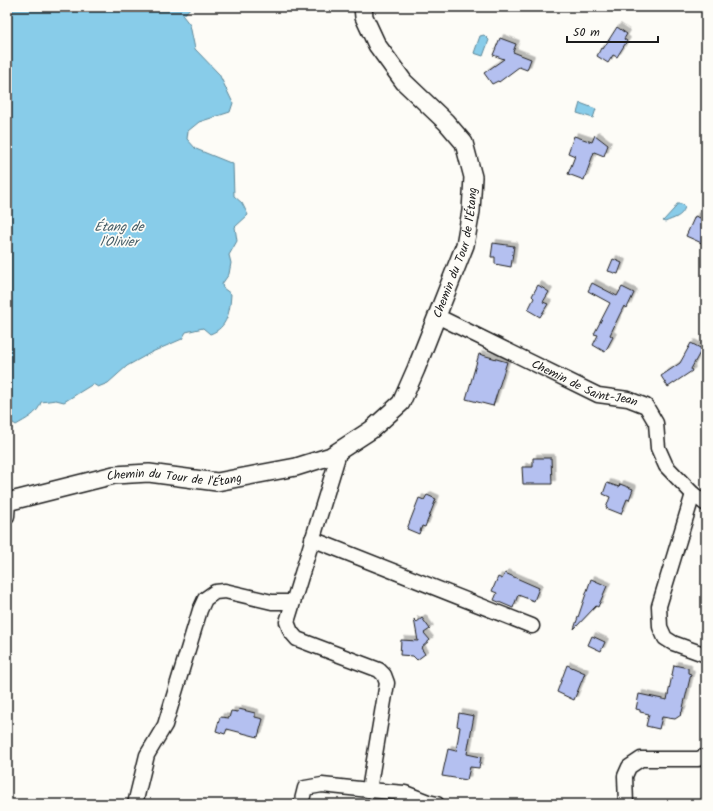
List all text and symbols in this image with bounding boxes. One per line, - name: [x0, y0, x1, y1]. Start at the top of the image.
- scale bar: [567, 18, 658, 44]
- text: 50 m: [573, 23, 600, 42]
- street label: Chemin du Tour de l'Étang: [428, 186, 482, 321]
- water label: Étang de l'Olivier: [94, 217, 145, 253]
- street label: Chemin de Saint-Jean: [528, 354, 641, 412]
- street label: Chemin du Tour de l'Étang: [105, 464, 244, 492]

